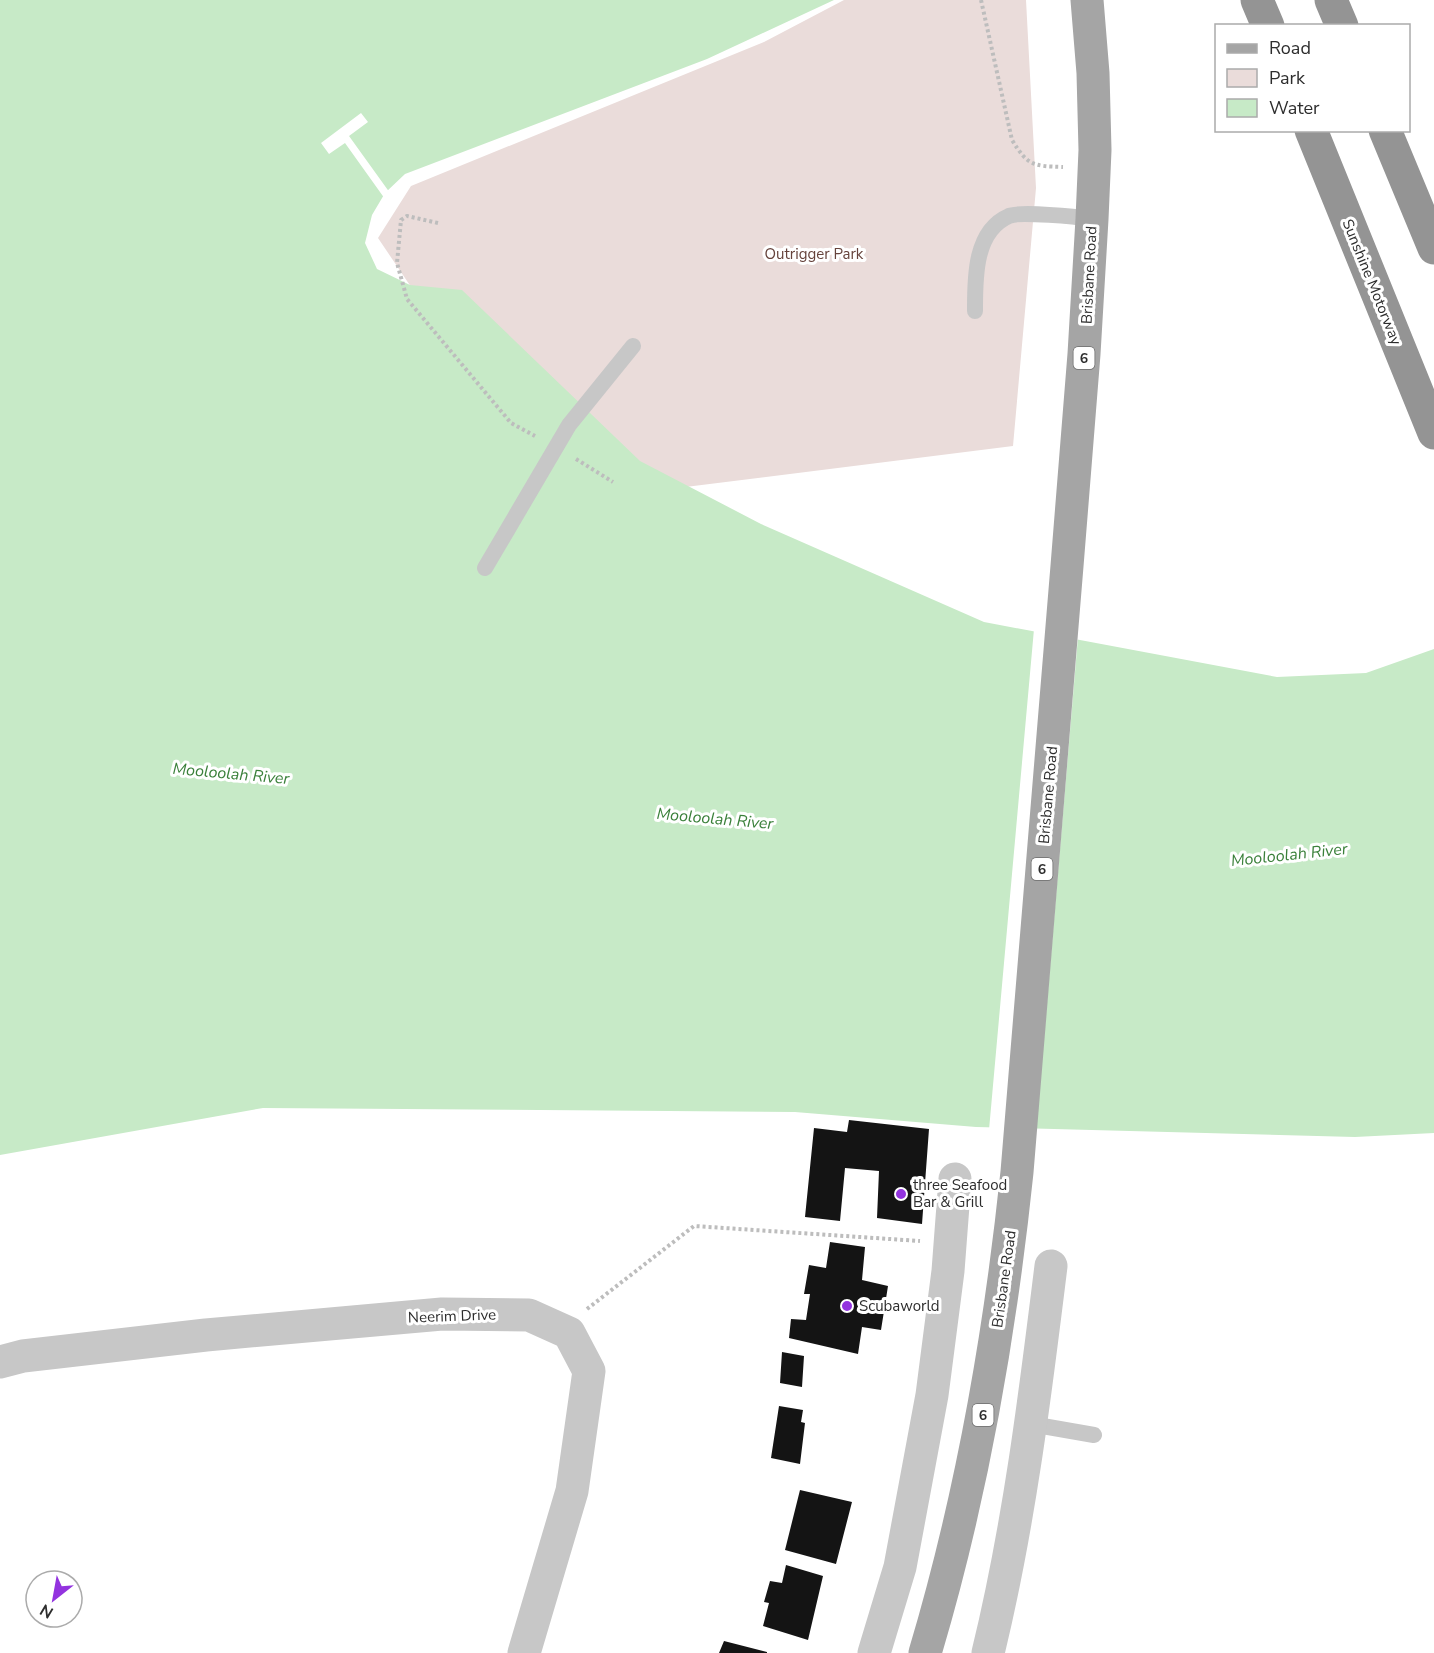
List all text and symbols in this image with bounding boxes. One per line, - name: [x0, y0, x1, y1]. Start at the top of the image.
- legend: [1215, 24, 1410, 132]
- text: Road: [1269, 36, 1311, 60]
- text: Park: [1269, 66, 1306, 90]
- text: Water: [1269, 96, 1320, 120]
- street label: Sunshine Motorway: [1338, 216, 1407, 348]
- street label: Brisbane Road: [1076, 225, 1102, 325]
- park label: Outrigger Park: [765, 244, 864, 264]
- road number: 6: [1074, 347, 1094, 369]
- street label: Brisbane Road: [1034, 745, 1062, 845]
- water label: Mooloolah River: [172, 758, 291, 790]
- water label: Mooloolah River: [656, 803, 775, 835]
- water label: Mooloolah River: [1230, 838, 1350, 872]
- road number: 6: [1032, 858, 1052, 880]
- place label: three Seafood Bar & Grill: [913, 1175, 1007, 1212]
- marker: three Seafood Bar & Grill: [894, 1187, 908, 1201]
- street label: Brisbane Road: [987, 1229, 1021, 1329]
- place label: Scubaworld: [859, 1296, 940, 1316]
- marker: Scubaworld: [840, 1299, 854, 1313]
- street label: Neerim Drive: [408, 1304, 496, 1328]
- road number: 6: [972, 1404, 994, 1426]
- north arrow: [24, 1569, 84, 1629]
- text: N: [36, 1598, 58, 1624]

